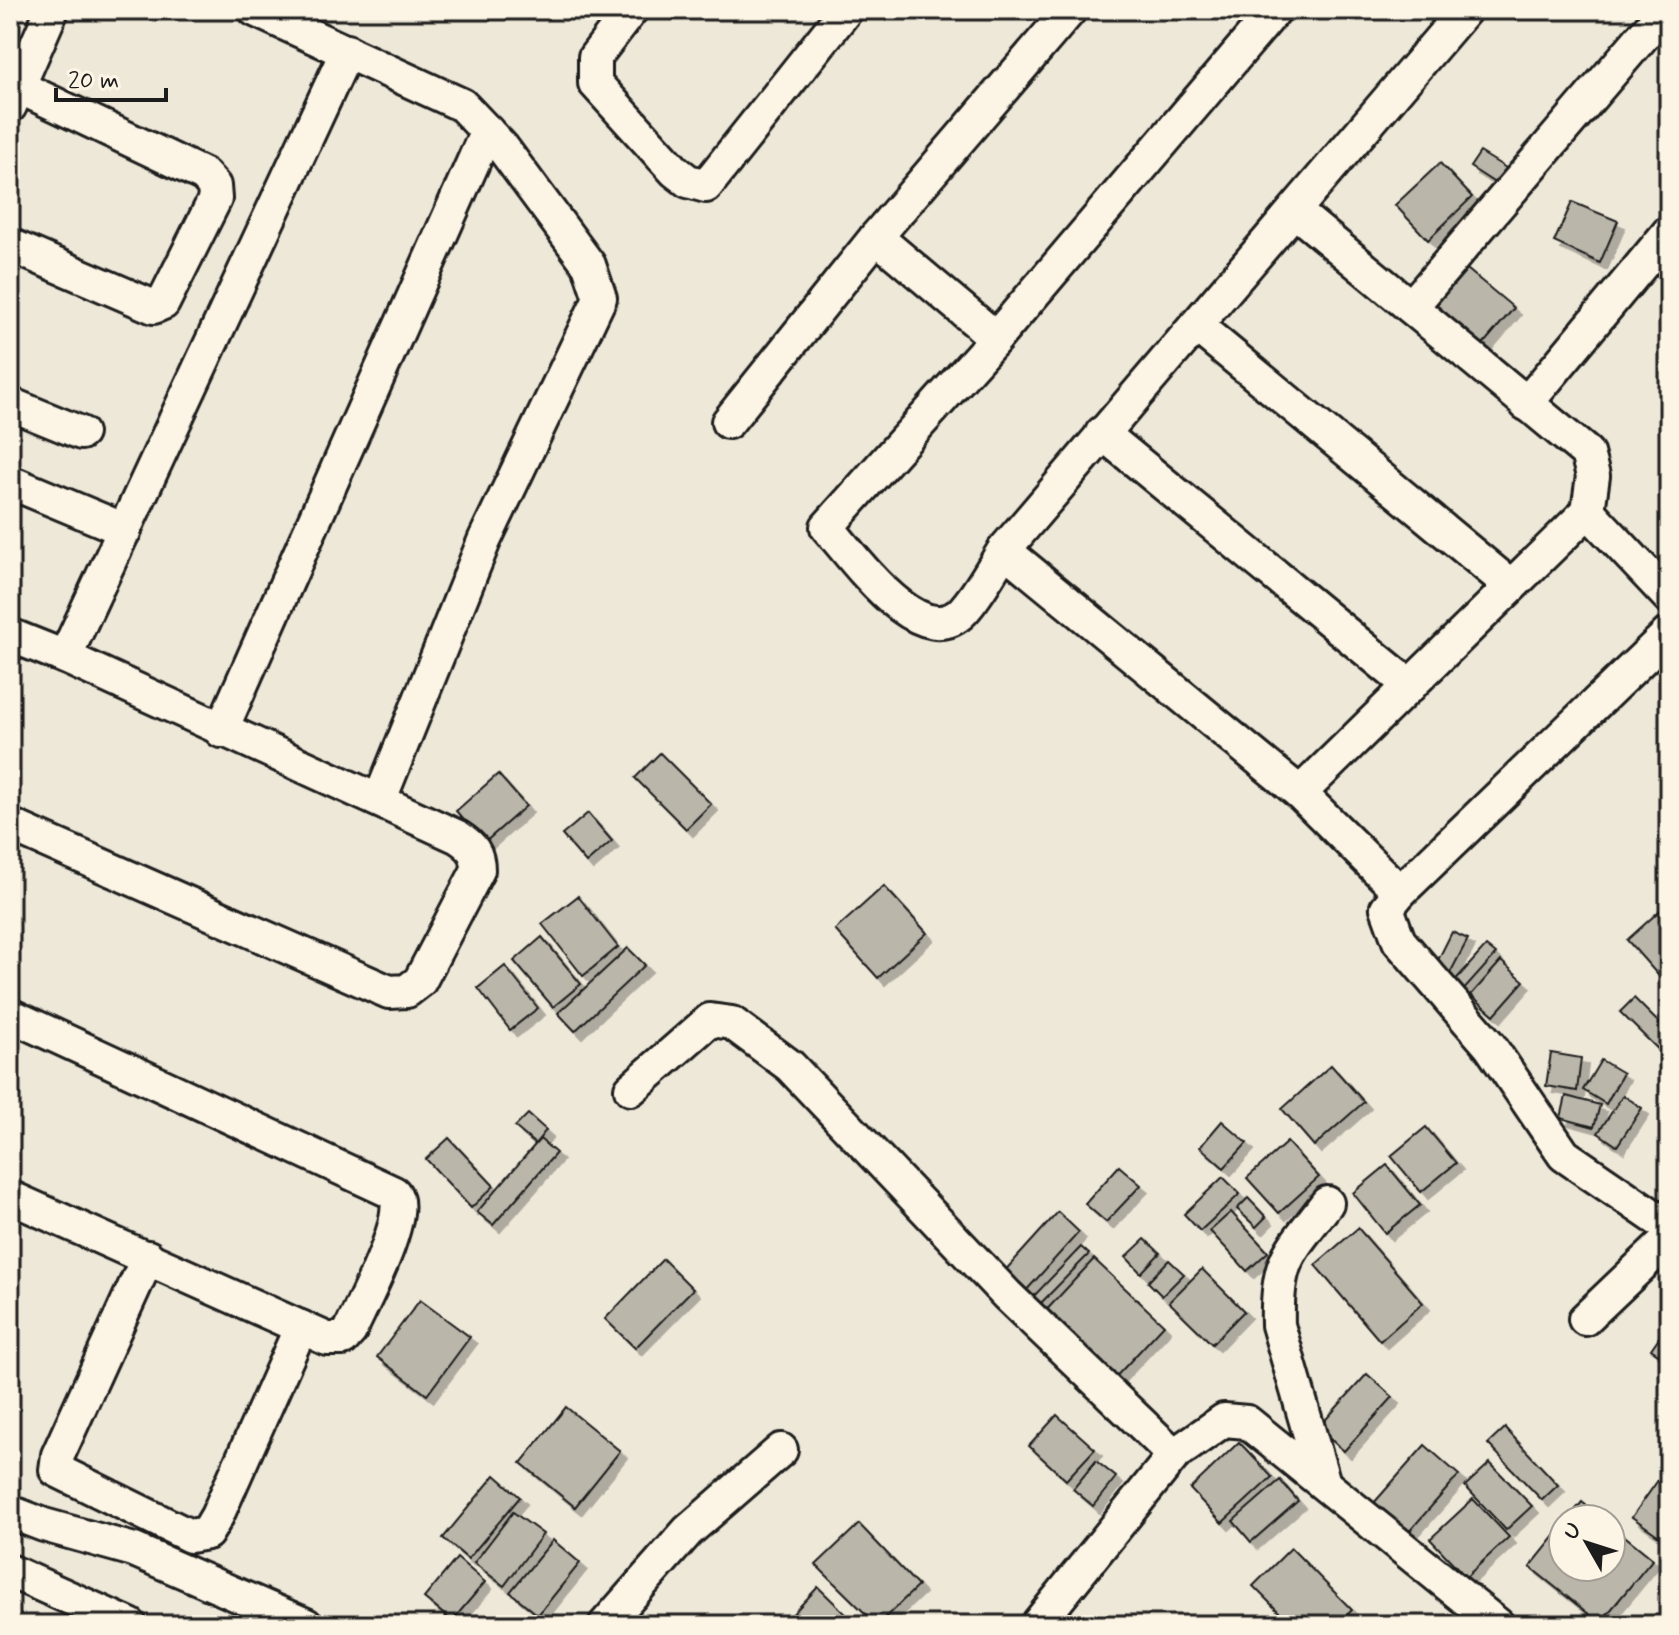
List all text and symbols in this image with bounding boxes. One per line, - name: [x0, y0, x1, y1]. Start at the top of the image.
- scale bar: [56, 52, 166, 102]
- text: 20 m: [68, 66, 119, 97]
- north arrow: [1547, 1503, 1627, 1583]
- text: U: [1558, 1517, 1588, 1546]

